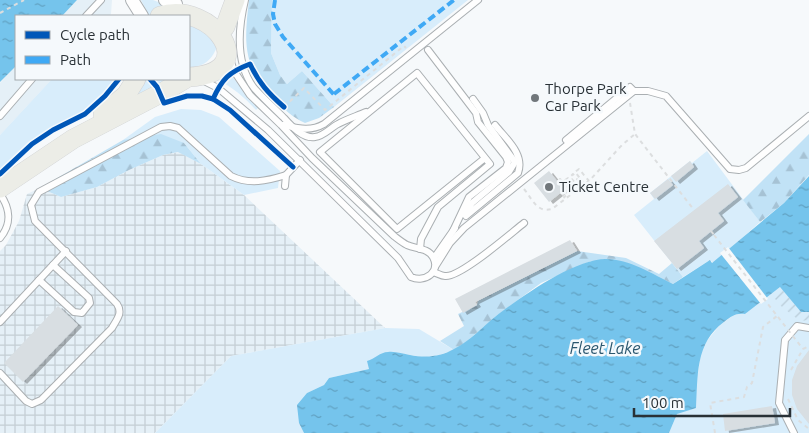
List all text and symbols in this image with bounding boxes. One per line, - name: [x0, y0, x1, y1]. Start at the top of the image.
- legend: [15, 15, 190, 80]
- text: Cycle path: [60, 26, 130, 43]
- text: Path: [60, 51, 91, 68]
- place label: Thorpe Park Car Park: [545, 80, 627, 114]
- marker: Thorpe Park Car Park: [529, 92, 541, 104]
- place label: Ticket Centre: [559, 178, 649, 195]
- marker: Ticket Centre: [543, 181, 555, 193]
- water label: Fleet Lake: [570, 339, 640, 357]
- scale bar: [634, 386, 790, 418]
- text: 100 m: [642, 394, 684, 411]

